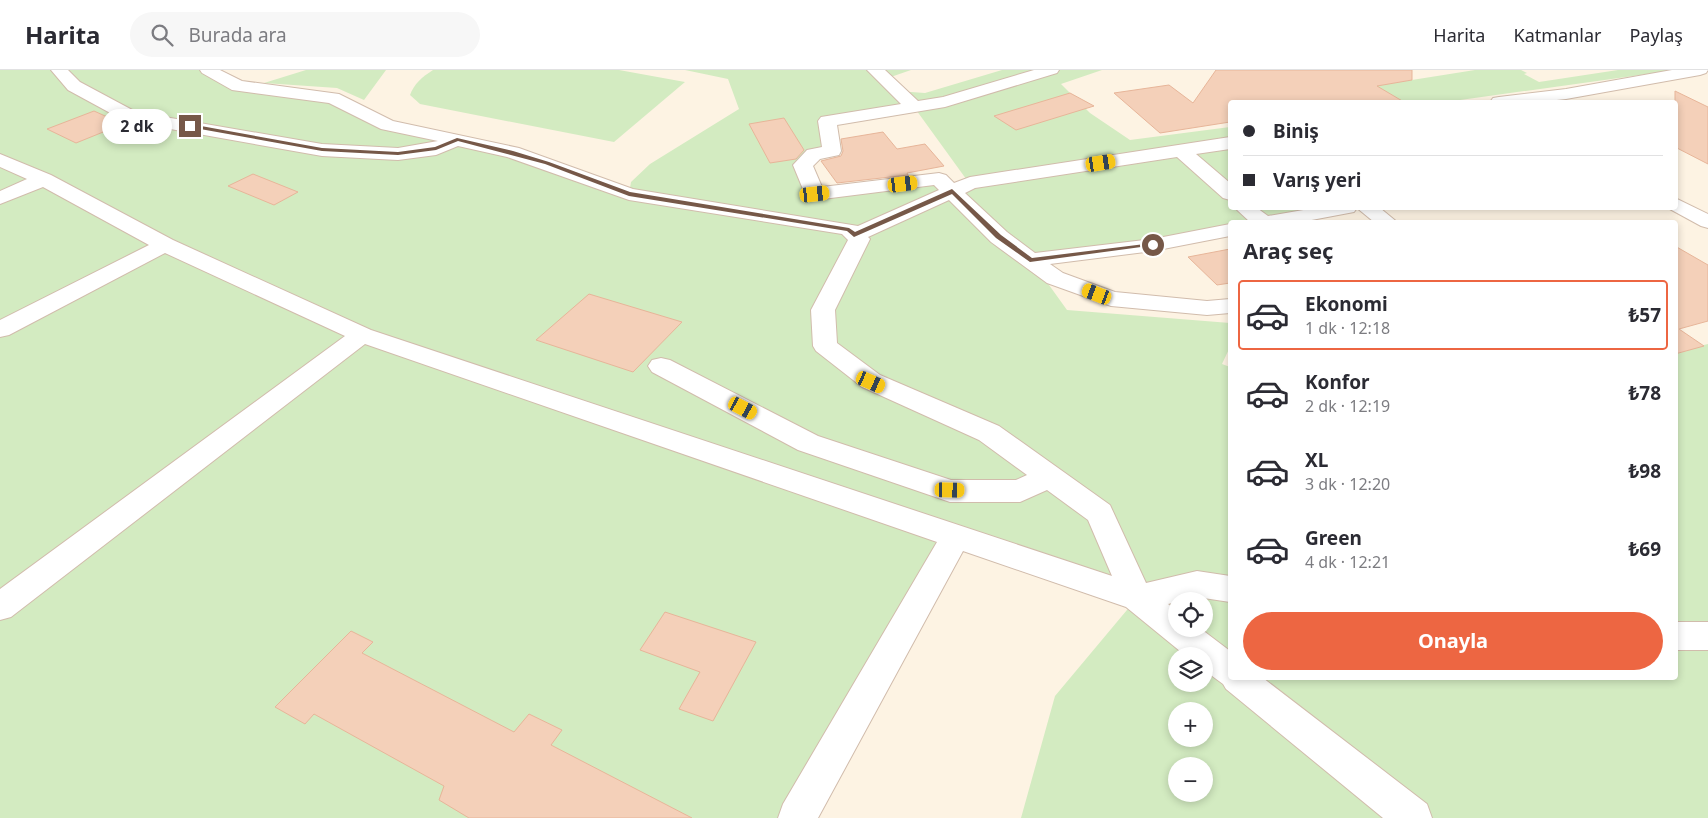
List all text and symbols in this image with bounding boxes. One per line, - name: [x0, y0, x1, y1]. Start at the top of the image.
- search box: [130, 12, 480, 57]
- text: Harita: [25, 18, 100, 51]
- icon: search: [148, 21, 176, 49]
- text: Burada ara: [188, 22, 287, 48]
- text: Harita: [1433, 23, 1485, 47]
- text: Katmanlar: [1513, 23, 1601, 47]
- text: Paylaş: [1629, 23, 1683, 47]
- callout: 2 dk: [102, 108, 172, 144]
- text: 2 dk: [120, 115, 154, 137]
- route end: [179, 115, 201, 137]
- text: Biniş: [1273, 118, 1319, 144]
- car: [1085, 153, 1116, 173]
- text: Varış yeri: [1273, 167, 1361, 193]
- car: [887, 175, 918, 193]
- car: [799, 185, 830, 203]
- route start: [1142, 234, 1164, 256]
- text: Araç seç: [1243, 235, 1333, 265]
- car: [1080, 282, 1113, 306]
- text: Ekonomi: [1305, 291, 1388, 317]
- icon: car: [1245, 293, 1290, 338]
- text: ₺57: [1628, 302, 1661, 328]
- text: 1 dk · 12:18: [1305, 317, 1390, 339]
- car: [854, 369, 887, 395]
- text: Konfor: [1305, 369, 1370, 395]
- icon: car: [1245, 371, 1290, 416]
- text: ₺78: [1628, 380, 1661, 406]
- car: [726, 394, 759, 422]
- text: 2 dk · 12:19: [1305, 395, 1390, 417]
- text: XL: [1305, 447, 1328, 473]
- icon: car: [1245, 449, 1290, 494]
- text: ₺98: [1628, 458, 1661, 484]
- text: 3 dk · 12:20: [1305, 473, 1390, 495]
- car: [934, 482, 965, 498]
- text: Green: [1305, 525, 1362, 551]
- icon: car: [1245, 527, 1290, 572]
- text: ₺69: [1628, 536, 1661, 562]
- text: 4 dk · 12:21: [1305, 551, 1390, 573]
- map controls: [1168, 592, 1213, 802]
- button: locate: [1168, 592, 1213, 637]
- button: Onayla: [1243, 612, 1663, 670]
- button: layers: [1168, 647, 1213, 692]
- button: +: [1168, 702, 1213, 747]
- button: −: [1168, 757, 1213, 802]

